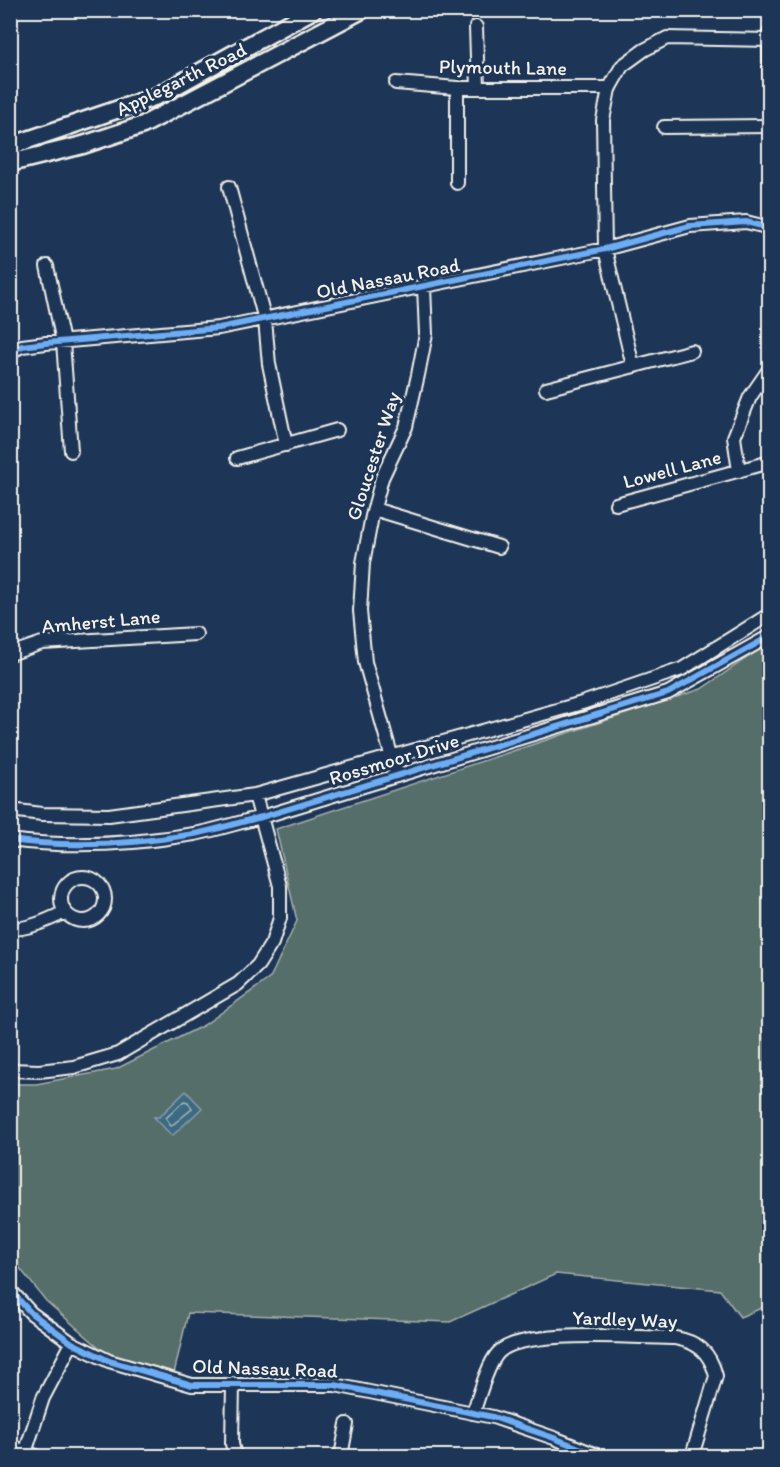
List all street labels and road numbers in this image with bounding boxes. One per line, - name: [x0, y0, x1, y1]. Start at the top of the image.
- street label: Applegarth Road: [112, 37, 250, 121]
- street label: Plymouth Lane: [439, 54, 567, 80]
- street label: Old Nassau Road: [314, 252, 462, 304]
- street label: Gloucester Way: [341, 388, 405, 523]
- street label: Lowell Lane: [620, 444, 724, 494]
- street label: Amherst Lane: [41, 604, 161, 638]
- street label: Rossmoor Drive: [326, 728, 462, 790]
- street label: Yardley Way: [572, 1305, 678, 1333]
- street label: Old Nassau Road: [192, 1353, 338, 1383]

